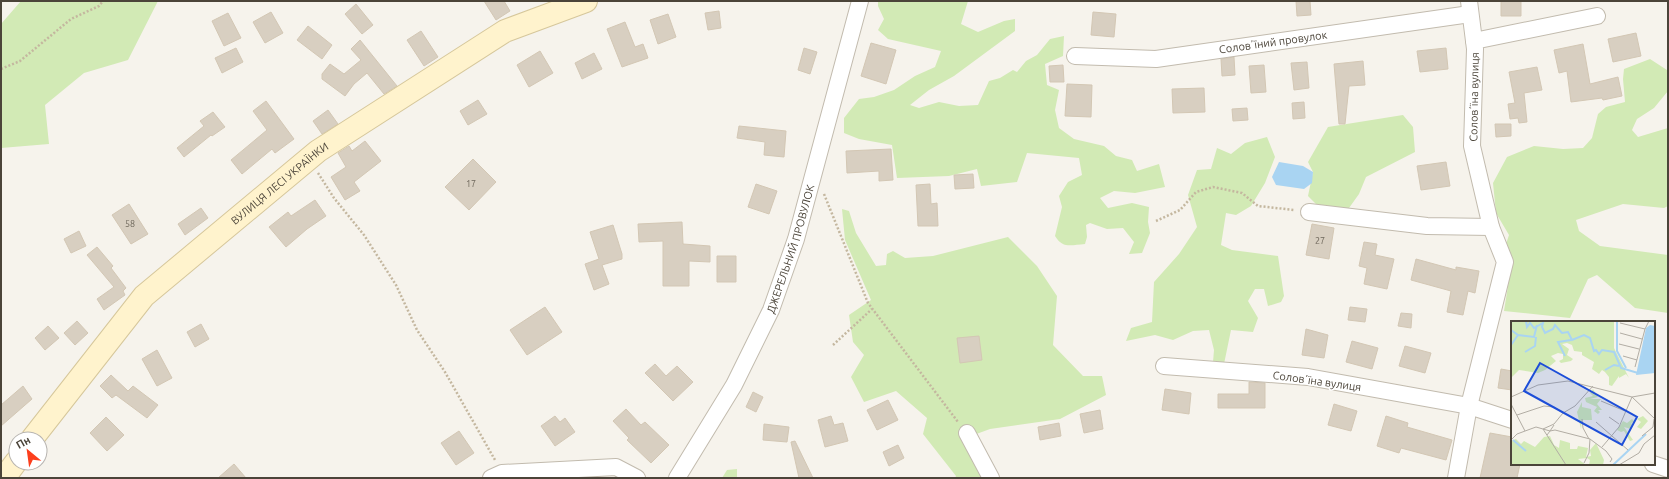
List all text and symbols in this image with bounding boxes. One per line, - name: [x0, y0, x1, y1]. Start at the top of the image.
- street label: Соловʼїний провулок: [1218, 28, 1328, 56]
- street label: Соловʼїна вулиця: [1467, 52, 1481, 142]
- street label: ВУЛИЦЯ ЛЕСІ УКРАЇНКИ: [229, 140, 330, 227]
- house number: 17: [466, 179, 476, 189]
- street label: ДЖЕРЕЛЬНИЙ ПРОВУЛОК: [764, 183, 816, 315]
- house number: 58: [125, 219, 135, 229]
- house number: 27: [1315, 236, 1325, 246]
- inset map: [1511, 321, 1655, 465]
- street label: Соловʼїна вулиця: [1272, 369, 1362, 393]
- north arrow: [8, 431, 48, 471]
- text: Пн: [14, 434, 32, 451]

